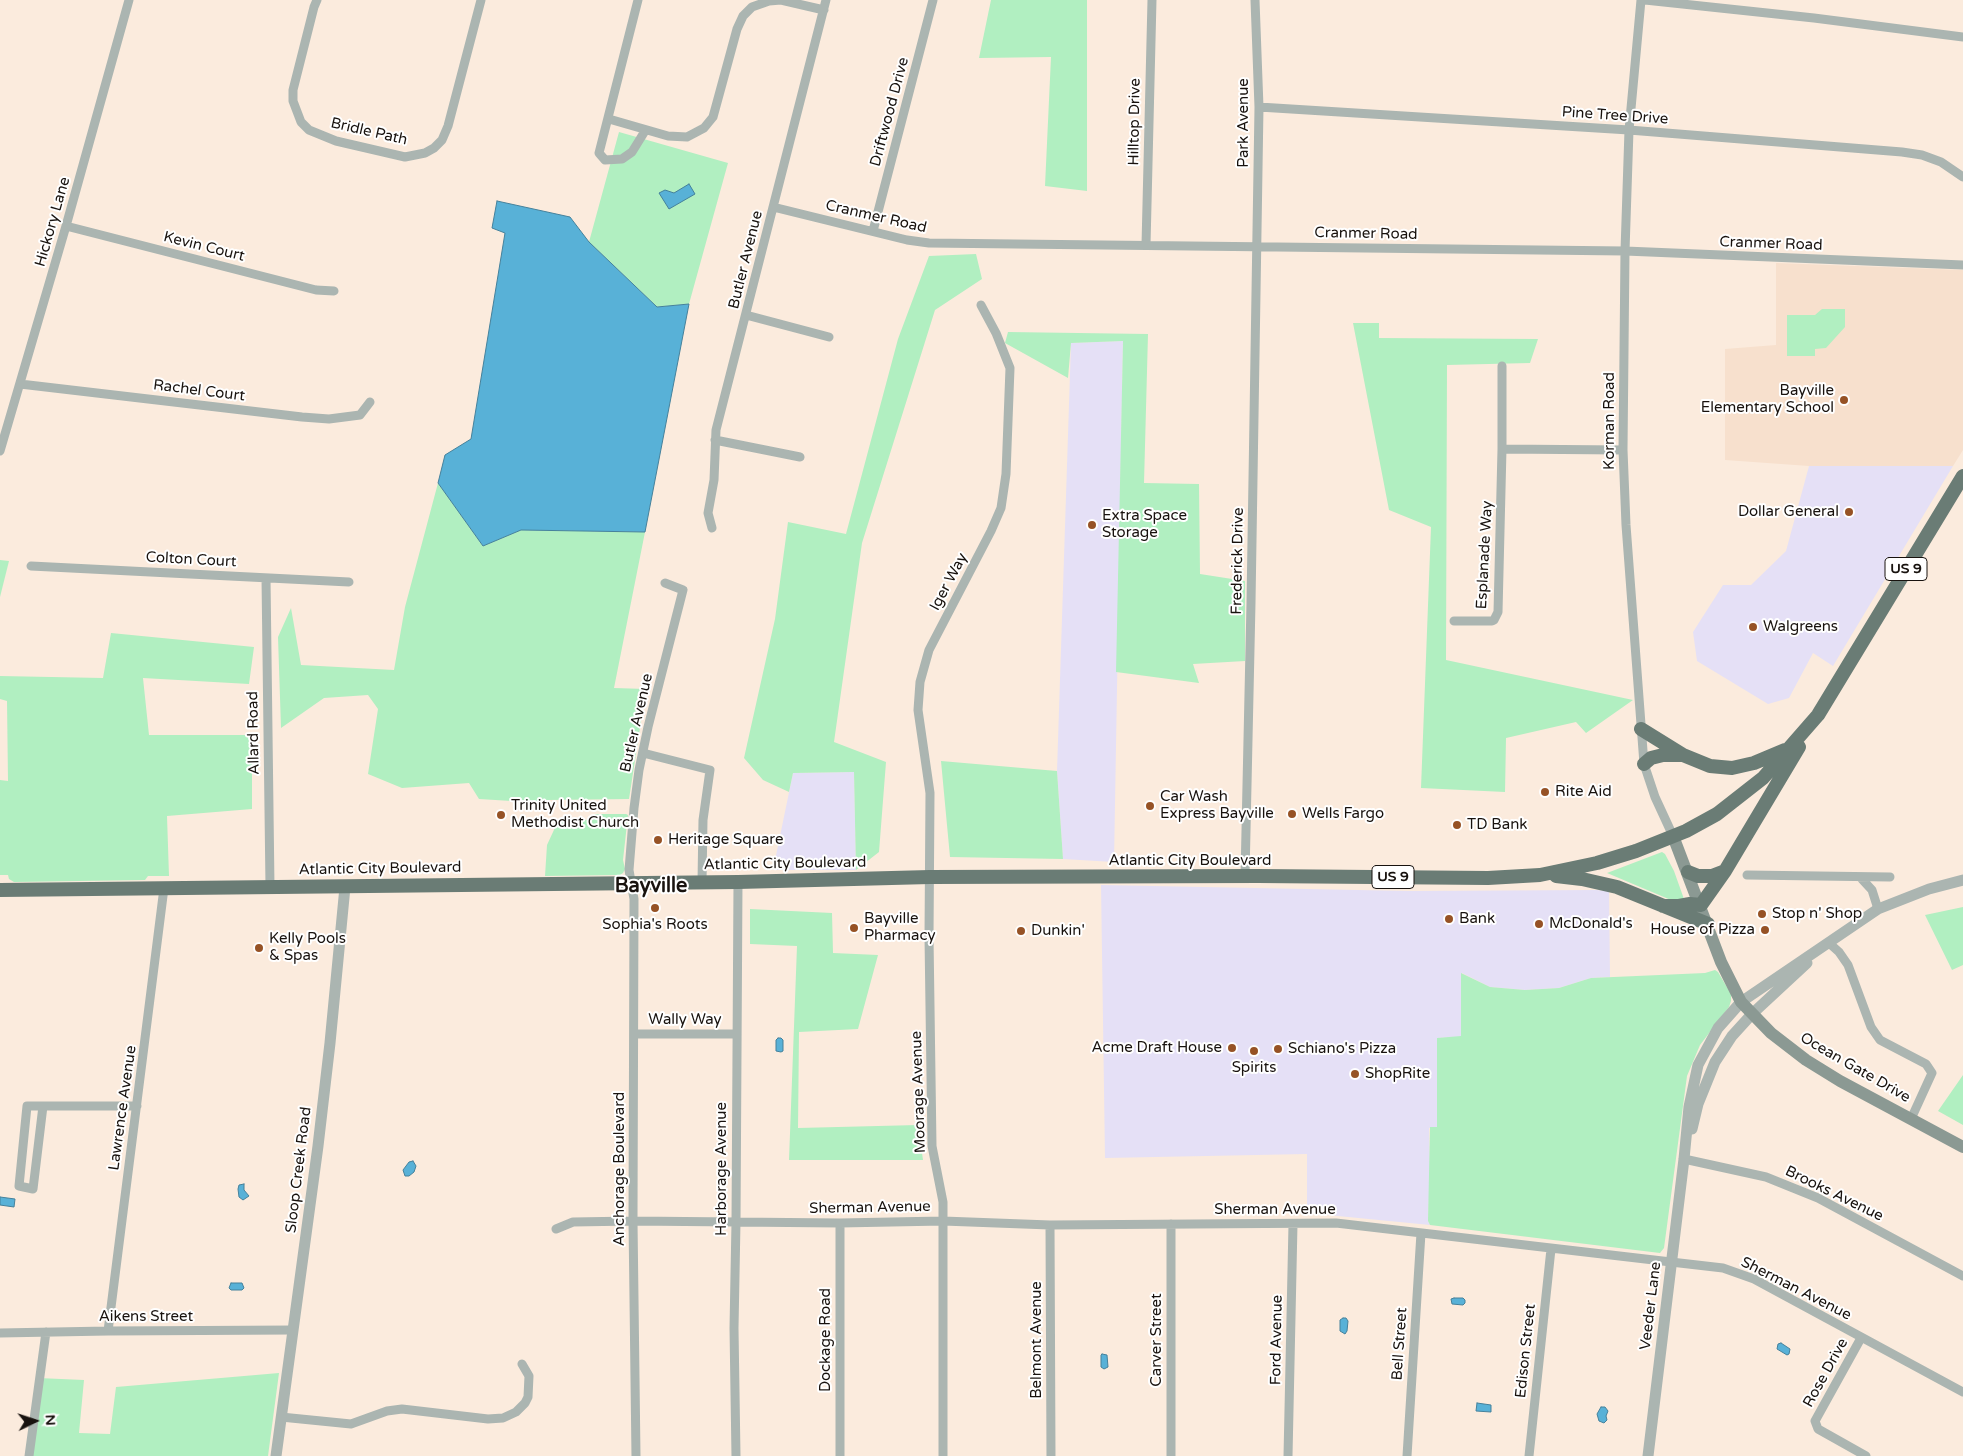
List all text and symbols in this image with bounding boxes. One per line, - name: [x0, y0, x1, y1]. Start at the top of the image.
- street label: Driftwood Drive: [867, 55, 913, 169]
- street label: Hilltop Drive: [1125, 78, 1145, 166]
- street label: Park Avenue: [1235, 78, 1253, 168]
- street label: Pine Tree Drive: [1561, 103, 1669, 129]
- street label: Bridle Path: [329, 114, 409, 150]
- street label: Hickory Lane: [32, 175, 74, 269]
- street label: Cranmer Road: [824, 197, 928, 237]
- street label: Butler Avenue: [725, 209, 767, 311]
- street label: Cranmer Road: [1314, 224, 1418, 244]
- street label: Kevin Court: [162, 228, 246, 266]
- street label: Cranmer Road: [1719, 233, 1823, 255]
- street label: Korman Road: [1601, 372, 1619, 470]
- street label: Rachel Court: [152, 376, 246, 406]
- place label: Bayville Elementary School: [1701, 382, 1834, 417]
- marker: Bayville Elementary School: [1838, 394, 1850, 406]
- street label: Esplanade Way: [1473, 500, 1497, 610]
- place label: Dollar General: [1738, 503, 1839, 521]
- marker: Dollar General: [1843, 506, 1855, 518]
- place label: Extra Space Storage: [1102, 507, 1187, 542]
- street label: Frederick Drive: [1228, 507, 1248, 615]
- marker: Extra Space Storage: [1086, 519, 1098, 531]
- street label: Colton Court: [145, 549, 237, 571]
- street label: Iger Way: [926, 550, 972, 614]
- road number: US 9: [1885, 558, 1927, 580]
- place label: Walgreens: [1763, 618, 1838, 636]
- marker: Walgreens: [1747, 621, 1759, 633]
- street label: Butler Avenue: [617, 672, 657, 774]
- street label: Allard Road: [244, 691, 264, 775]
- place label: Rite Aid: [1555, 783, 1612, 801]
- marker: Rite Aid: [1539, 786, 1551, 798]
- place label: Car Wash Express Bayville: [1160, 788, 1274, 823]
- place label: Trinity United Methodist Church: [511, 797, 639, 832]
- marker: Car Wash Express Bayville: [1144, 800, 1156, 812]
- place label: Wells Fargo: [1302, 805, 1384, 823]
- marker: Wells Fargo: [1286, 808, 1298, 820]
- marker: Trinity United Methodist Church: [495, 809, 507, 821]
- place label: TD Bank: [1467, 816, 1527, 834]
- marker: TD Bank: [1451, 819, 1463, 831]
- place label: Heritage Square: [668, 831, 783, 849]
- marker: Heritage Square: [652, 834, 664, 846]
- street label: Atlantic City Boulevard: [1109, 852, 1271, 870]
- street label: Atlantic City Boulevard: [703, 854, 867, 874]
- street label: Atlantic City Boulevard: [298, 859, 462, 879]
- road number: US 9: [1372, 866, 1414, 889]
- district label: Bayville: [615, 875, 687, 899]
- marker: Sophia's Roots: [649, 902, 661, 914]
- place label: Stop n' Shop: [1772, 905, 1862, 923]
- marker: Stop n' Shop: [1756, 908, 1768, 920]
- place label: Bayville Pharmacy: [864, 910, 936, 945]
- place label: Bank: [1459, 910, 1495, 928]
- marker: Bank: [1443, 913, 1455, 925]
- place label: McDonald's: [1549, 915, 1633, 933]
- place label: Sophia's Roots: [602, 916, 708, 934]
- marker: McDonald's: [1533, 918, 1545, 930]
- place label: House of Pizza: [1650, 921, 1755, 939]
- marker: Bayville Pharmacy: [848, 922, 860, 934]
- place label: Dunkin': [1031, 922, 1085, 940]
- marker: House of Pizza: [1759, 924, 1771, 936]
- marker: Dunkin': [1015, 925, 1027, 937]
- place label: Kelly Pools & Spas: [269, 930, 346, 965]
- marker: Kelly Pools & Spas: [253, 942, 265, 954]
- street label: Wally Way: [648, 1011, 722, 1029]
- street label: Ocean Gate Drive: [1797, 1029, 1913, 1107]
- street label: Moorage Avenue: [908, 1031, 930, 1153]
- place label: Acme Draft House: [1091, 1039, 1222, 1057]
- place label: Schiano's Pizza: [1288, 1040, 1396, 1058]
- marker: Acme Draft House: [1226, 1042, 1238, 1054]
- marker: Schiano's Pizza: [1272, 1043, 1284, 1055]
- street label: Lawrence Avenue: [105, 1044, 141, 1172]
- marker: Spirits: [1248, 1045, 1260, 1057]
- place label: Spirits: [1232, 1059, 1276, 1077]
- place label: ShopRite: [1365, 1065, 1430, 1083]
- marker: ShopRite: [1349, 1068, 1361, 1080]
- street label: Anchorage Boulevard: [611, 1092, 629, 1246]
- street label: Harborage Avenue: [713, 1102, 731, 1236]
- street label: Sloop Creek Road: [282, 1106, 316, 1234]
- street label: Brooks Avenue: [1782, 1162, 1886, 1226]
- street label: Sherman Avenue: [809, 1198, 931, 1218]
- street label: Sherman Avenue: [1214, 1201, 1336, 1219]
- street label: Sherman Avenue: [1738, 1253, 1854, 1325]
- street label: Veeder Lane: [1637, 1261, 1665, 1351]
- street label: Belmont Avenue: [1028, 1281, 1046, 1399]
- street label: Dockage Road: [817, 1288, 835, 1392]
- street label: Carver Street: [1148, 1293, 1166, 1387]
- street label: Ford Avenue: [1267, 1295, 1287, 1385]
- street label: Edison Street: [1512, 1303, 1540, 1399]
- street label: Bell Street: [1388, 1307, 1412, 1381]
- street label: Aikens Street: [99, 1308, 193, 1326]
- street label: Rose Drive: [1800, 1335, 1852, 1411]
- north arrow: [10, 1396, 60, 1446]
- text: N: [42, 1414, 59, 1426]

